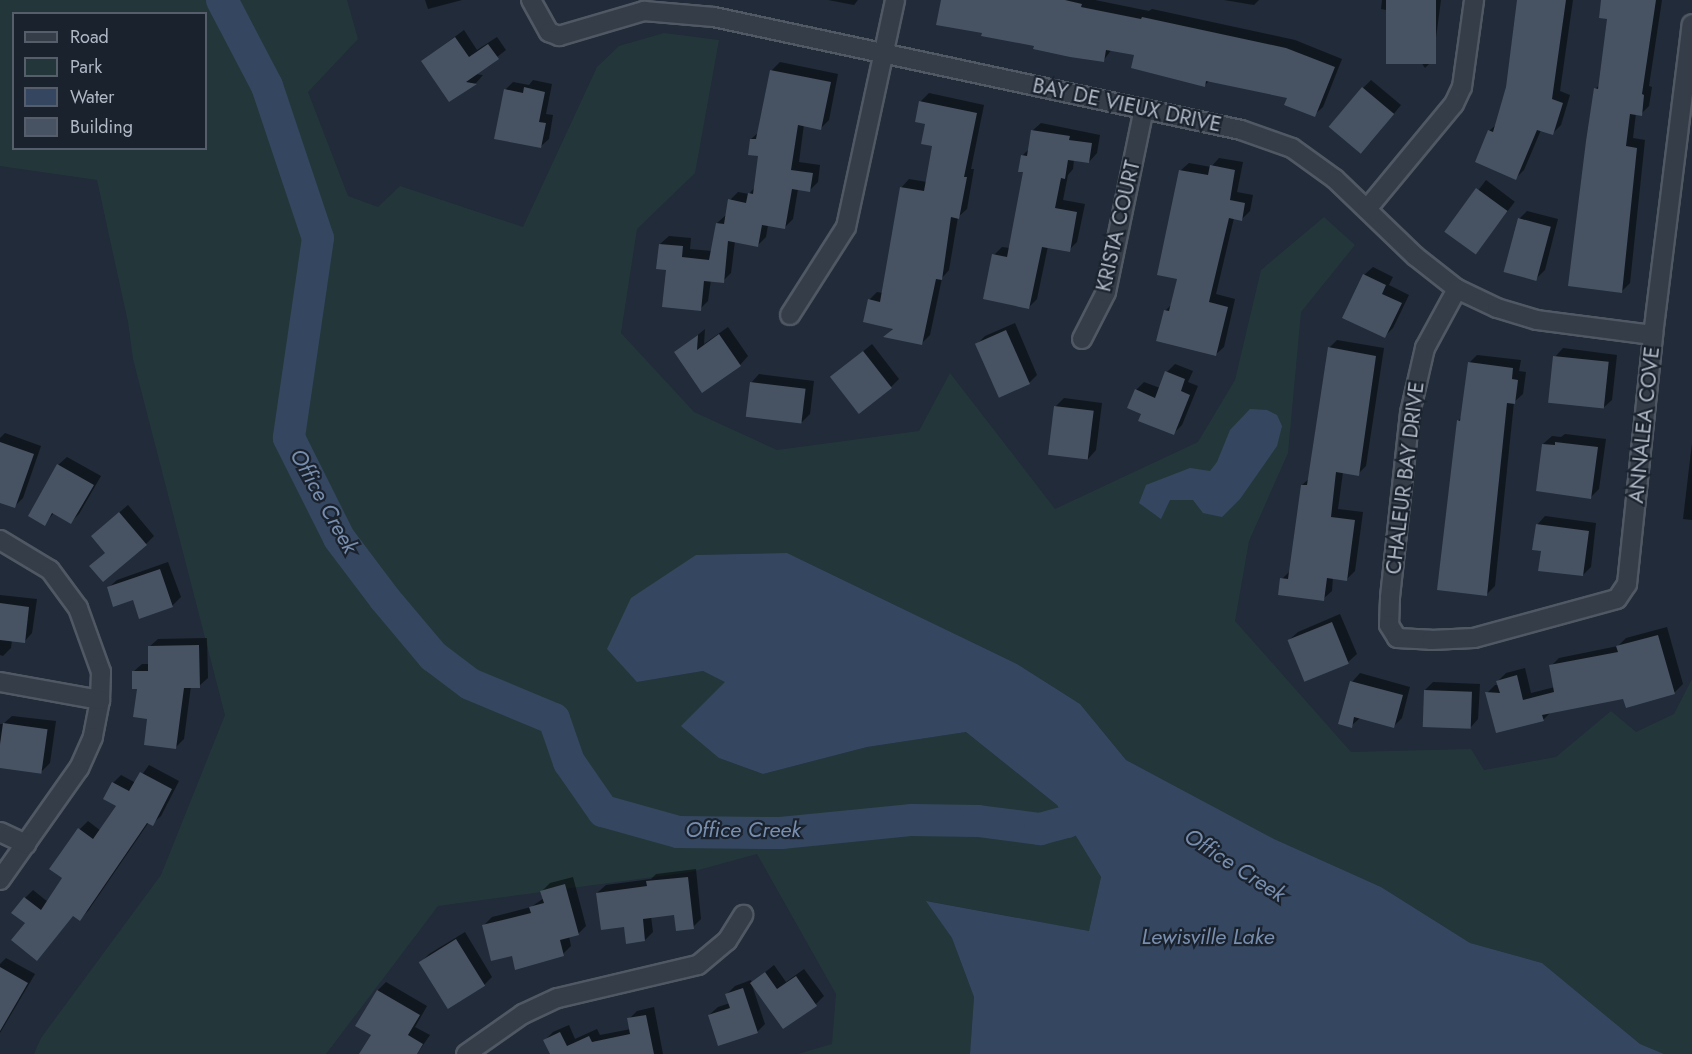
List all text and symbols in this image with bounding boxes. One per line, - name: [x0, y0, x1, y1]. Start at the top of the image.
- legend: [12, 12, 207, 150]
- text: Road: [70, 24, 109, 50]
- text: Park: [70, 54, 102, 80]
- street label: BAY DE VIEUX DRIVE: [1030, 73, 1224, 137]
- text: Water: [70, 84, 114, 110]
- text: Building: [70, 114, 133, 140]
- street label: KRISTA COURT: [1091, 158, 1145, 294]
- street label: ANNALEA COVE: [1623, 346, 1665, 504]
- street label: CHALEUR BAY DRIVE: [1381, 380, 1429, 576]
- water label: Office Creek: [284, 444, 364, 558]
- water label: Office Creek: [685, 817, 801, 843]
- water label: Office Creek: [1179, 822, 1291, 908]
- water label: Lewisville Lake: [1141, 924, 1275, 950]

